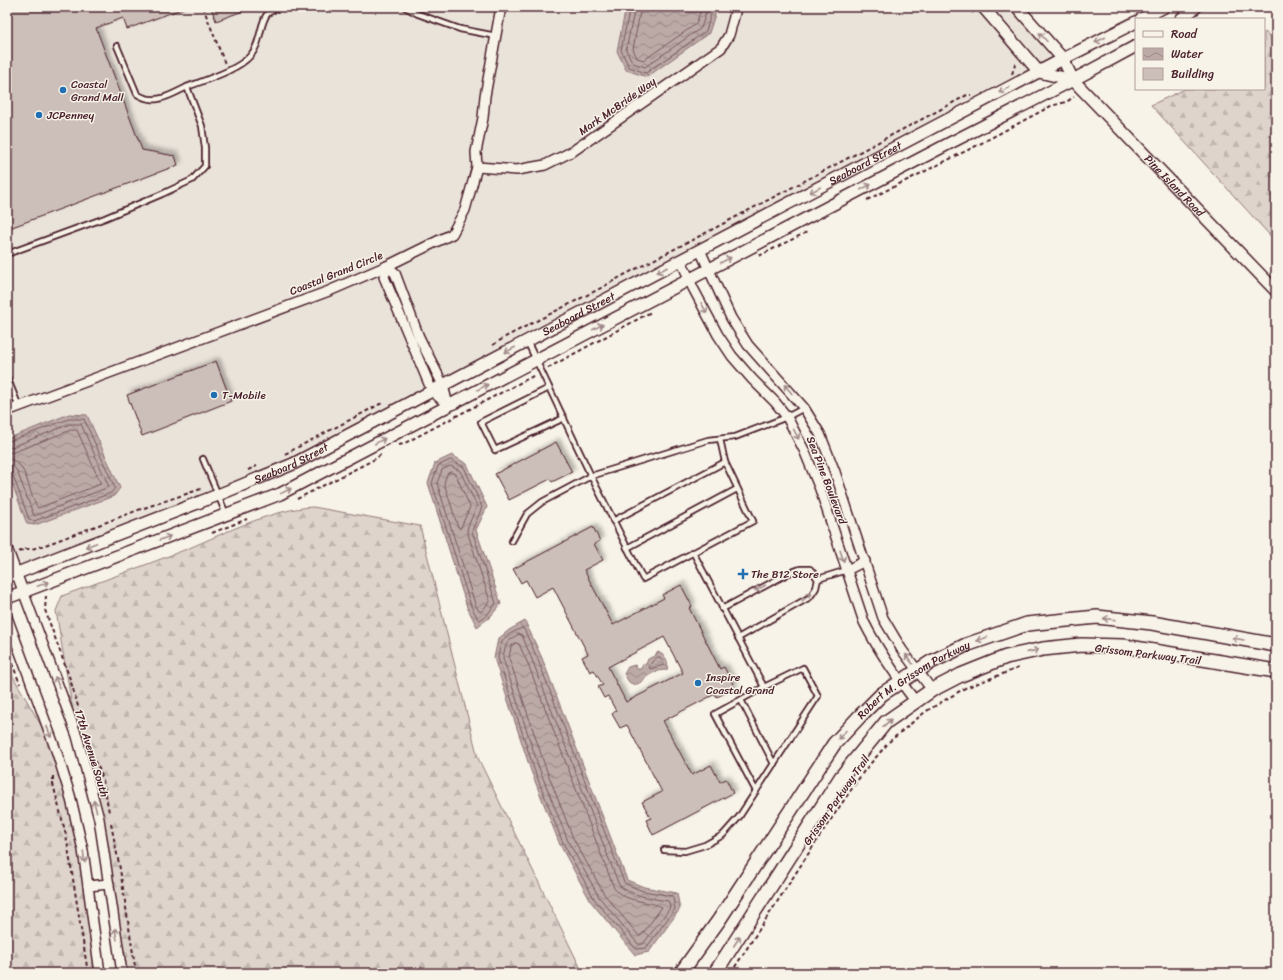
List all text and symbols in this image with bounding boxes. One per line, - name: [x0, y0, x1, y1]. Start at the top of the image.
- legend: [1135, 18, 1265, 90]
- text: Road: [1171, 23, 1198, 45]
- one-way arrow: [1039, 32, 1048, 42]
- one-way arrow: [1095, 37, 1107, 44]
- text: Water: [1171, 43, 1204, 65]
- text: Building: [1171, 63, 1214, 85]
- street label: Mark McBride Way: [575, 72, 660, 140]
- place label: Coastal Grand Mall: [71, 75, 125, 107]
- marker: Coastal Grand Mall: [58, 85, 68, 95]
- one-way arrow: [998, 87, 1010, 95]
- place label: JCPenney: [46, 106, 94, 125]
- marker: JCPenney: [34, 110, 44, 120]
- street label: Seaboard Street: [825, 136, 906, 191]
- street label: Pine Island Road: [1139, 150, 1210, 222]
- one-way arrow: [859, 183, 871, 190]
- one-way arrow: [809, 186, 821, 194]
- street label: Coastal Grand Circle: [287, 246, 386, 301]
- one-way arrow: [720, 256, 732, 264]
- one-way arrow: [656, 266, 668, 274]
- street label: Seaboard Street: [539, 287, 619, 341]
- one-way arrow: [700, 301, 708, 313]
- one-way arrow: [592, 323, 604, 330]
- one-way arrow: [504, 347, 516, 354]
- one-way arrow: [477, 383, 489, 390]
- one-way arrow: [783, 384, 792, 395]
- place label: T-Mobile: [222, 386, 266, 405]
- marker: T-Mobile: [209, 390, 219, 400]
- one-way arrow: [793, 428, 800, 440]
- street label: Sea Pine Boulevard: [801, 433, 853, 528]
- one-way arrow: [374, 437, 386, 444]
- street label: Seaboard Street: [251, 438, 332, 489]
- one-way arrow: [280, 486, 292, 494]
- one-way arrow: [158, 533, 170, 541]
- one-way arrow: [85, 541, 97, 549]
- one-way arrow: [839, 549, 846, 562]
- place label: The B12 Store: [751, 565, 819, 584]
- marker: The B12 Store: [738, 569, 748, 579]
- one-way arrow: [37, 580, 49, 588]
- one-way arrow: [755, 585, 767, 592]
- one-way arrow: [802, 593, 813, 602]
- one-way arrow: [1103, 615, 1116, 622]
- one-way arrow: [1231, 634, 1244, 642]
- street label: Robert M. Grissom Parkway: [853, 635, 973, 724]
- one-way arrow: [976, 636, 988, 644]
- street label: Grissom Parkway Trail: [1094, 639, 1203, 671]
- one-way arrow: [1026, 647, 1039, 655]
- one-way arrow: [905, 653, 913, 664]
- place label: Inspire Coastal Grand: [705, 668, 775, 700]
- one-way arrow: [52, 677, 60, 689]
- marker: Inspire Coastal Grand: [693, 678, 703, 688]
- street label: 17th Avenue South: [69, 707, 114, 800]
- one-way arrow: [882, 718, 892, 728]
- one-way arrow: [46, 726, 54, 738]
- one-way arrow: [838, 730, 847, 740]
- street label: Grissom Parkway Trail: [798, 750, 875, 849]
- one-way arrow: [91, 800, 99, 813]
- one-way arrow: [80, 850, 88, 863]
- one-way arrow: [112, 928, 120, 941]
- one-way arrow: [733, 935, 741, 946]

